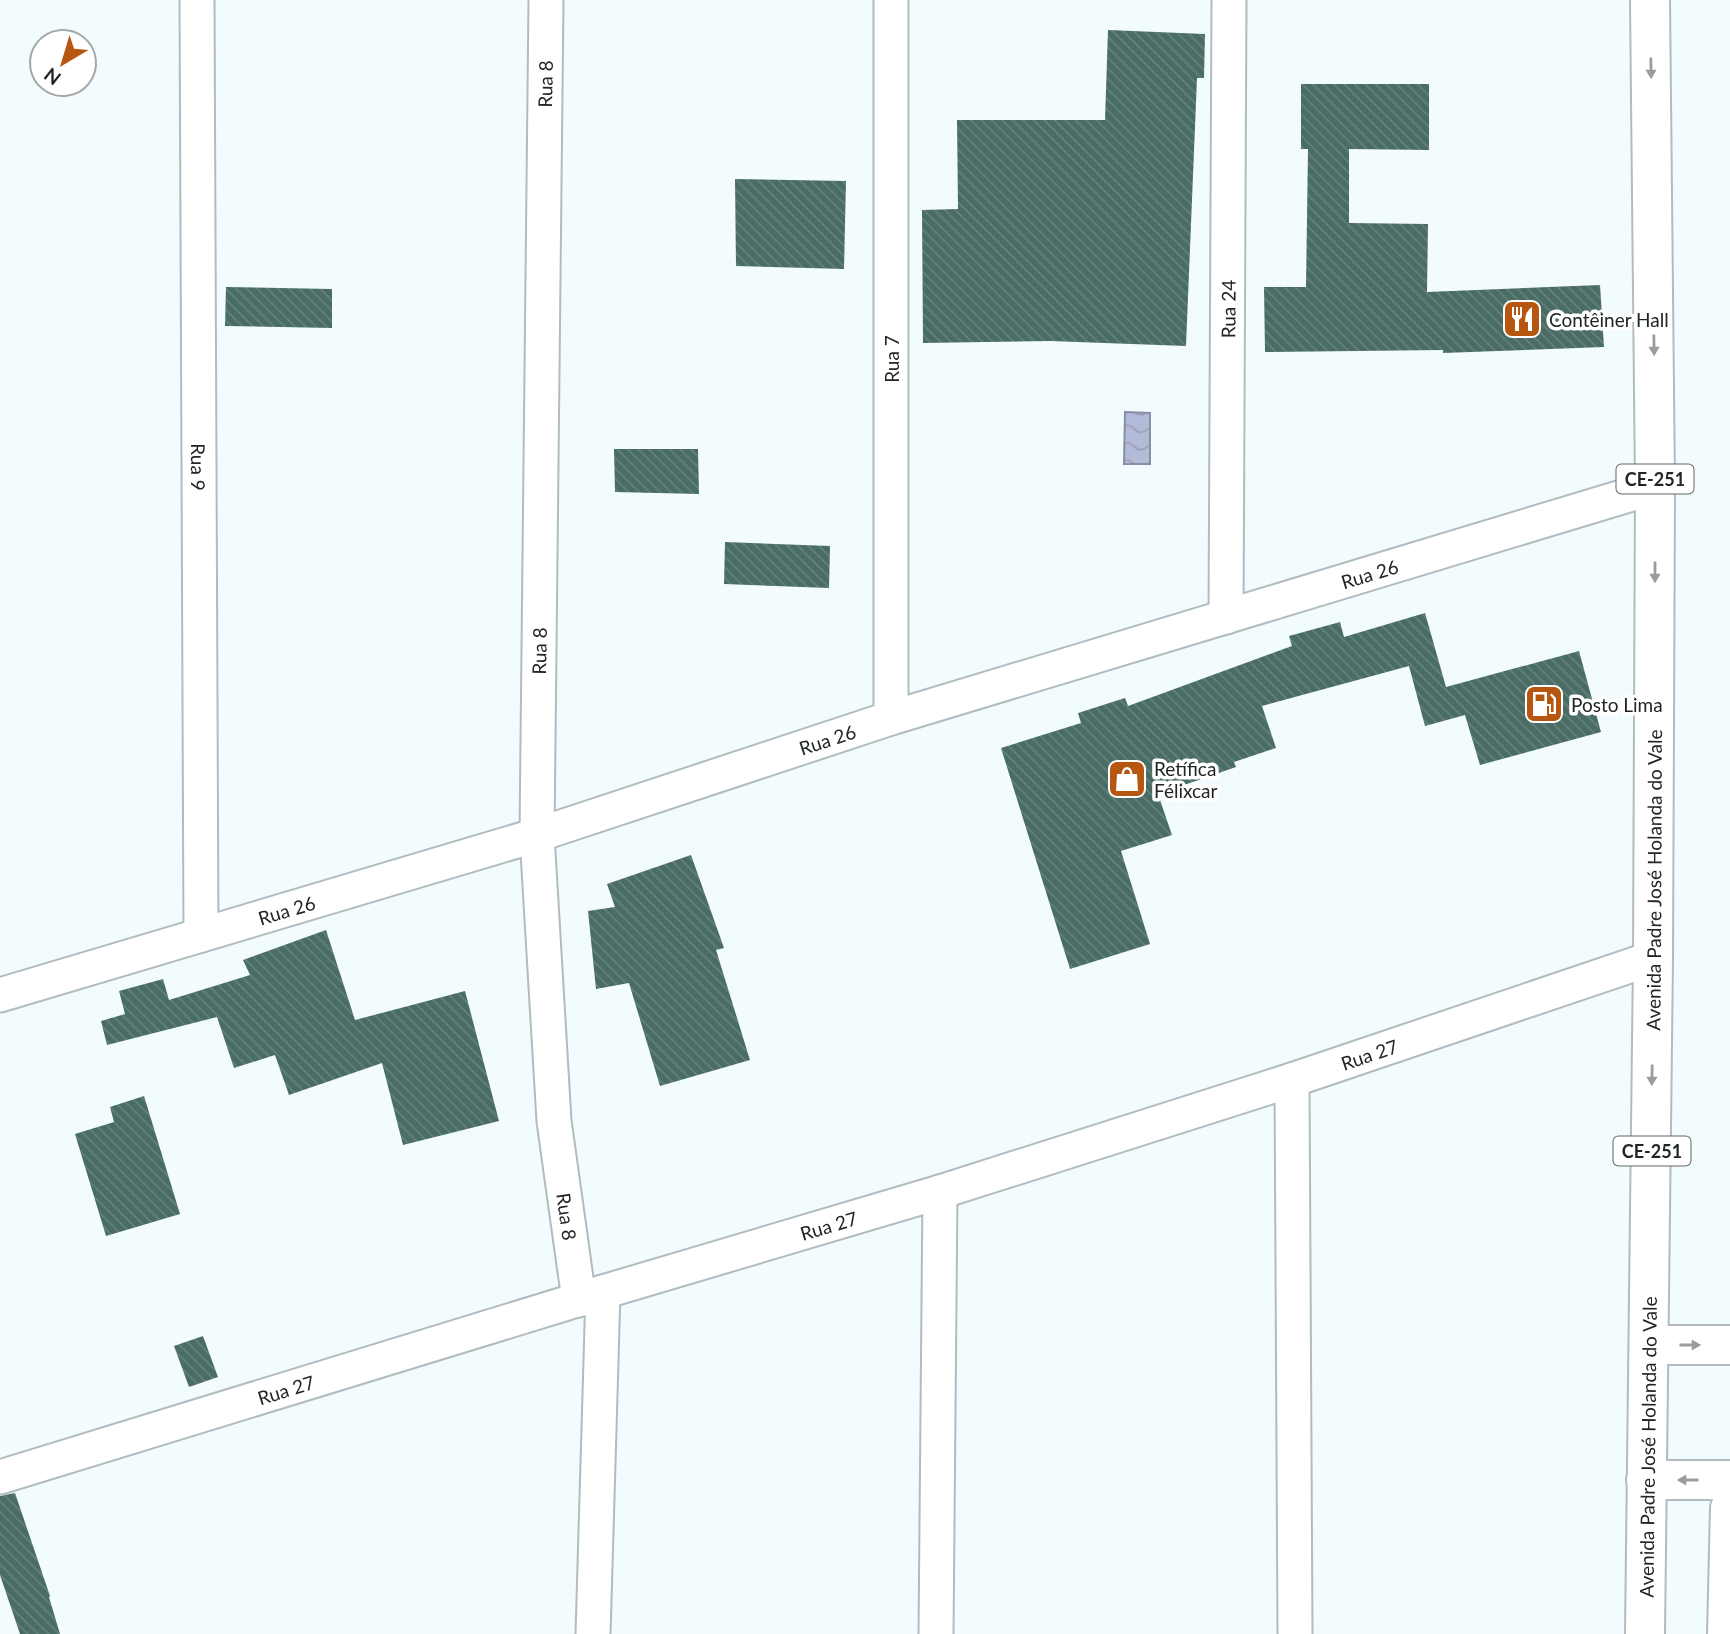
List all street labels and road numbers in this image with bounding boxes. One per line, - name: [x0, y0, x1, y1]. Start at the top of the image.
- street label: Rua 8: [533, 60, 557, 108]
- street label: Rua 24: [1216, 280, 1239, 338]
- street label: Rua 7: [880, 335, 903, 383]
- street label: Rua 9: [187, 443, 211, 491]
- road number: CE-251: [1616, 464, 1694, 494]
- street label: Rua 26: [1338, 554, 1401, 593]
- street label: Rua 8: [527, 627, 551, 675]
- street label: Rua 26: [796, 719, 859, 759]
- street label: Avenida Padre José Holanda do Vale: [1641, 729, 1665, 1031]
- street label: Rua 26: [255, 890, 318, 929]
- street label: Rua 27: [1338, 1034, 1400, 1074]
- road number: CE-251: [1614, 1136, 1690, 1166]
- street label: Rua 8: [553, 1191, 582, 1242]
- street label: Rua 27: [797, 1206, 860, 1244]
- street label: Avenida Padre José Holanda do Vale: [1634, 1296, 1660, 1598]
- street label: Rua 27: [255, 1370, 317, 1409]

